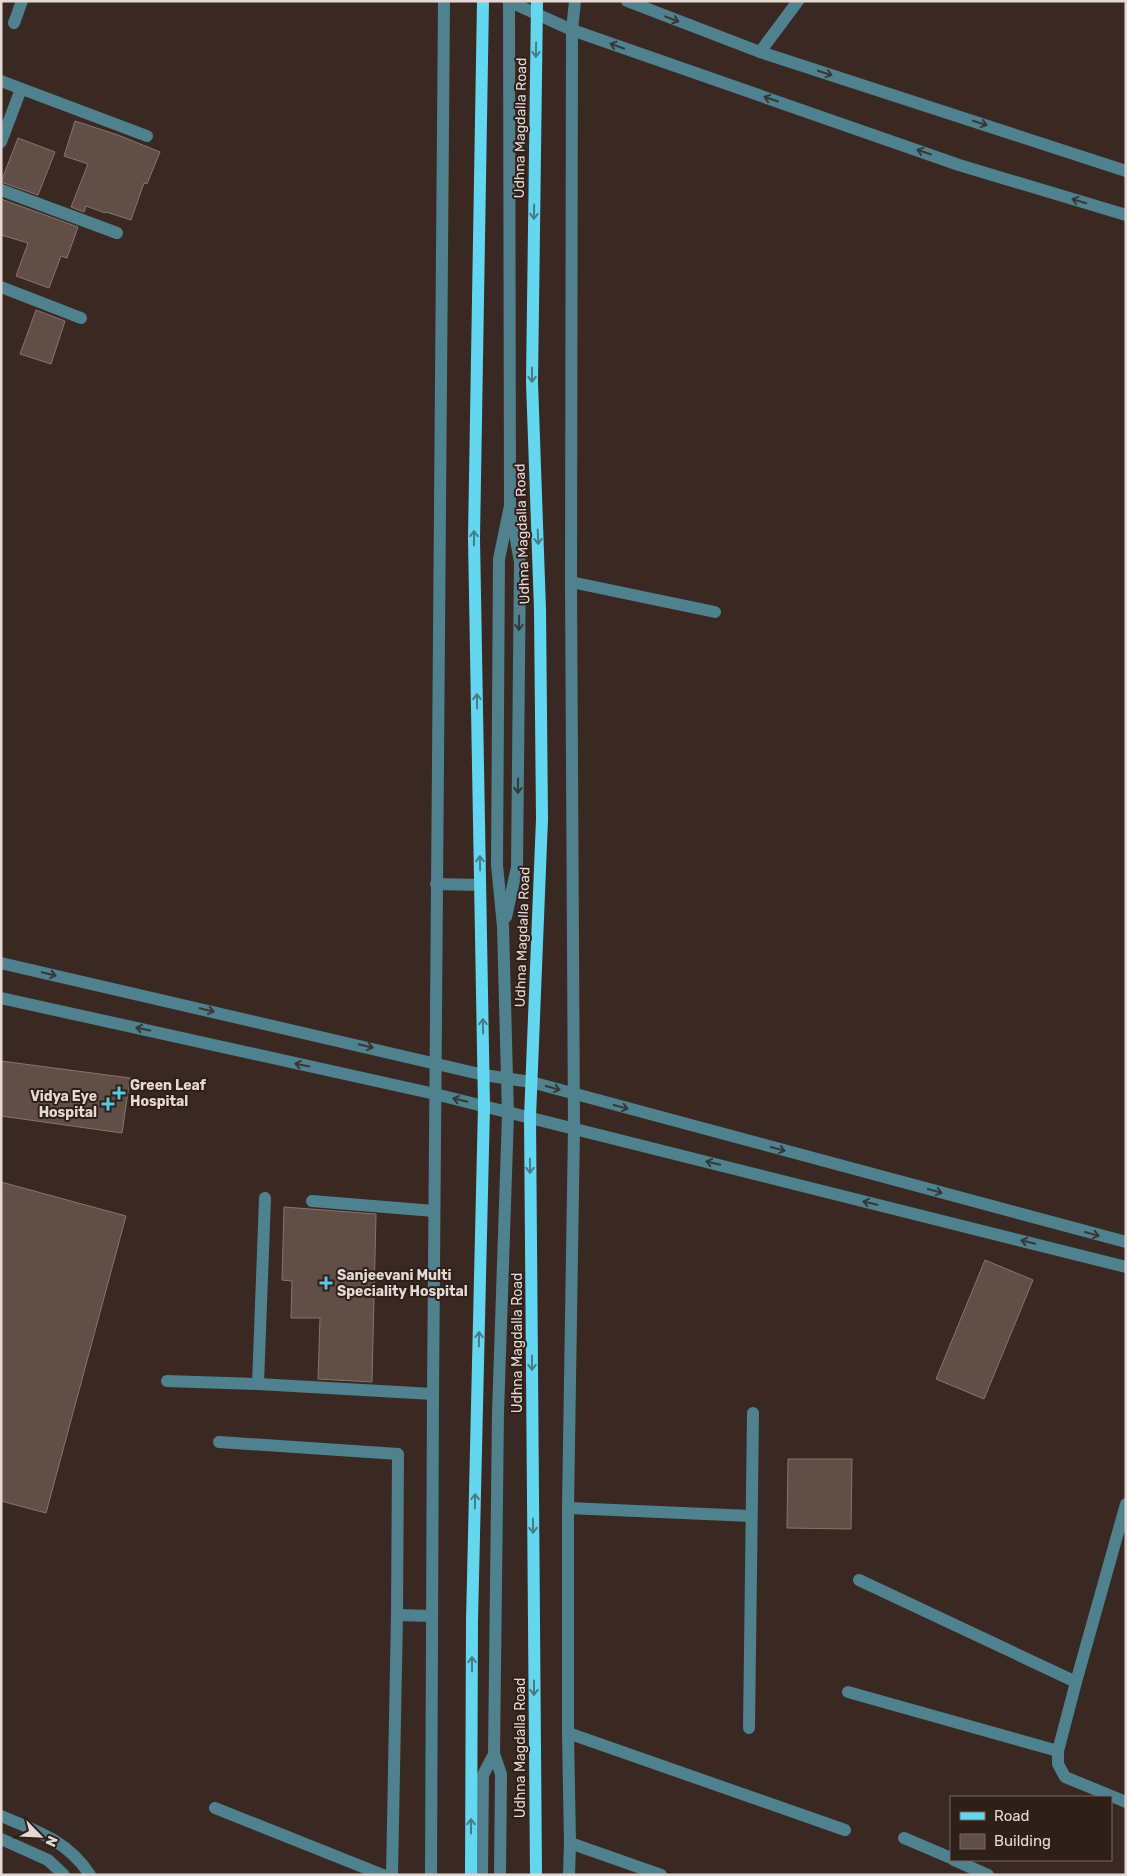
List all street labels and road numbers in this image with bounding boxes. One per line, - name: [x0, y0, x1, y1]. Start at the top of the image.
- street label: Udhna Magdalla Road: [511, 58, 530, 199]
- street label: Udhna Magdalla Road: [512, 463, 533, 605]
- street label: Udhna Magdalla Road: [512, 866, 533, 1008]
- street label: Udhna Magdalla Road: [509, 1273, 526, 1413]
- street label: Udhna Magdalla Road: [512, 1678, 529, 1818]

